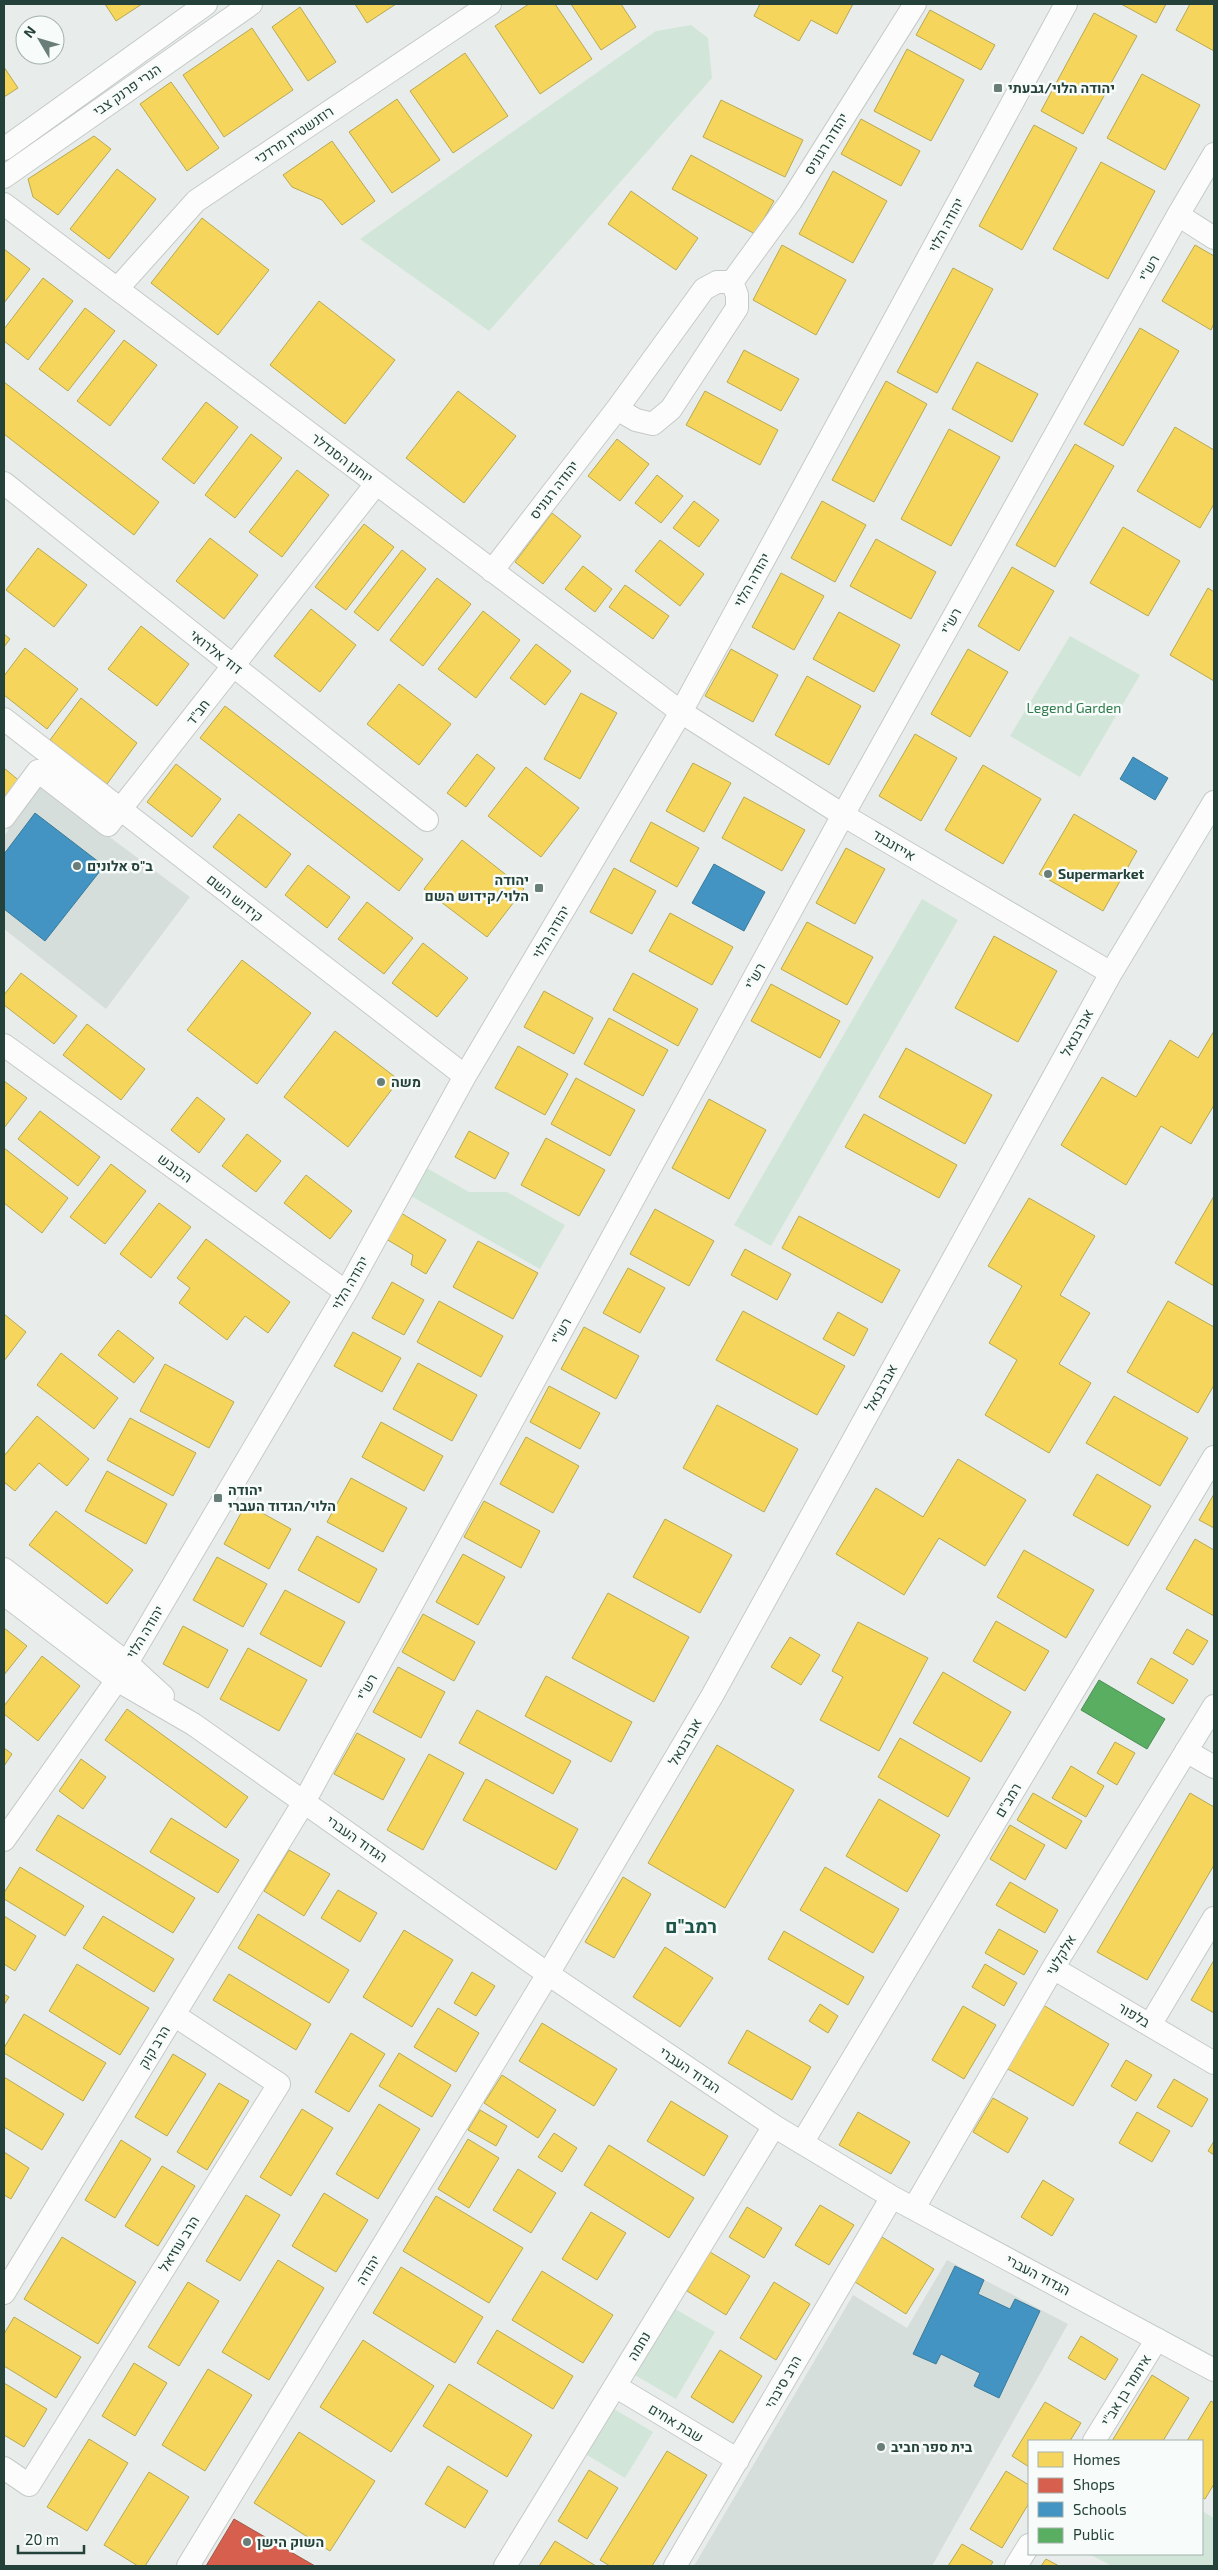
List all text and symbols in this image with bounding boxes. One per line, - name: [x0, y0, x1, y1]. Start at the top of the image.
- north arrow: [15, 15, 65, 65]
- text: N: [20, 22, 39, 41]
- street label: הנרי פרנק צבי: [89, 60, 164, 119]
- place label: יהודה הלוי/גבעתי: [1008, 79, 1115, 96]
- marker: יהודה הלוי/גבעתי: [992, 82, 1004, 94]
- street label: רוזנשטיין מרדכי: [251, 102, 336, 167]
- street label: יהודה רגוניס: [800, 110, 851, 178]
- street label: יהודה הלוי: [924, 195, 967, 255]
- street label: רש"י: [1135, 252, 1163, 284]
- street label: יוחנן הסנדלר: [308, 429, 376, 486]
- street label: יהודה רגוניס: [525, 457, 582, 522]
- street label: יהודה הלוי: [730, 550, 773, 610]
- street label: רש"י: [937, 605, 965, 637]
- street label: דוד אלרואי: [187, 626, 246, 677]
- street label: חב"ד: [182, 695, 213, 728]
- park label: Legend Garden: [1027, 699, 1121, 716]
- street label: אייזנבנד: [870, 825, 919, 864]
- place label: ב"ס אלונים: [87, 857, 153, 874]
- marker: ב"ס אלונים: [71, 860, 83, 872]
- place label: Supermarket: [1058, 865, 1145, 882]
- marker: Supermarket: [1042, 868, 1054, 880]
- street label: קידוש השם: [204, 870, 267, 925]
- place label: יהודה הלוי/קידוש השם: [425, 871, 529, 904]
- marker: יהודה הלוי/קידוש השם: [533, 882, 545, 894]
- street label: יהודה הלוי: [528, 902, 573, 961]
- street label: רש"י: [741, 960, 769, 992]
- street label: אברבנאל: [1057, 1006, 1097, 1060]
- place label: משה: [391, 1073, 421, 1090]
- marker: משה: [375, 1076, 387, 1088]
- street label: הכובש: [155, 1149, 196, 1186]
- street label: יהודה הלוי: [327, 1253, 372, 1313]
- street label: רש"י: [547, 1315, 575, 1347]
- street label: אברבנאל: [861, 1361, 901, 1415]
- place label: יהודה הלוי/הגדוד העברי: [228, 1481, 336, 1514]
- marker: יהודה הלוי/הגדוד העברי: [212, 1492, 224, 1504]
- street label: יהודה הלוי: [122, 1602, 167, 1661]
- street label: רש"י: [353, 1671, 381, 1703]
- street label: אברבנאל: [664, 1715, 705, 1768]
- street label: רמב"ם: [991, 1780, 1024, 1820]
- street label: הגדוד העברי: [324, 1811, 391, 1866]
- district label: רמב"ם: [665, 1914, 717, 1937]
- street label: אלקלעי: [1042, 1931, 1079, 1978]
- street label: בלפור: [1115, 1998, 1154, 2031]
- street label: הרב קוק: [134, 2022, 173, 2071]
- street label: הגדוד העברי: [656, 2043, 724, 2096]
- street label: הרב עוזיאל: [155, 2212, 203, 2275]
- street label: הגדוד העברי: [1003, 2251, 1073, 2299]
- street label: יהודה: [352, 2252, 383, 2288]
- street label: נחמה: [623, 2328, 654, 2363]
- street label: איתמר בן אב"י: [1097, 2351, 1154, 2429]
- street label: הרב סיבהי: [761, 2352, 805, 2411]
- street label: שבת אחים: [646, 2400, 707, 2446]
- place label: בית ספר חביב: [891, 2438, 973, 2455]
- legend: [1028, 2440, 1203, 2555]
- marker: בית ספר חביב: [875, 2441, 887, 2453]
- text: Homes: [1073, 2450, 1120, 2468]
- text: Shops: [1073, 2475, 1115, 2493]
- text: Schools: [1073, 2500, 1127, 2518]
- scale bar: [18, 2522, 84, 2554]
- text: Public: [1073, 2525, 1114, 2543]
- text: 20 m: [25, 2530, 59, 2548]
- place label: השוק הישן: [257, 2533, 324, 2550]
- marker: השוק הישן: [241, 2536, 253, 2548]

